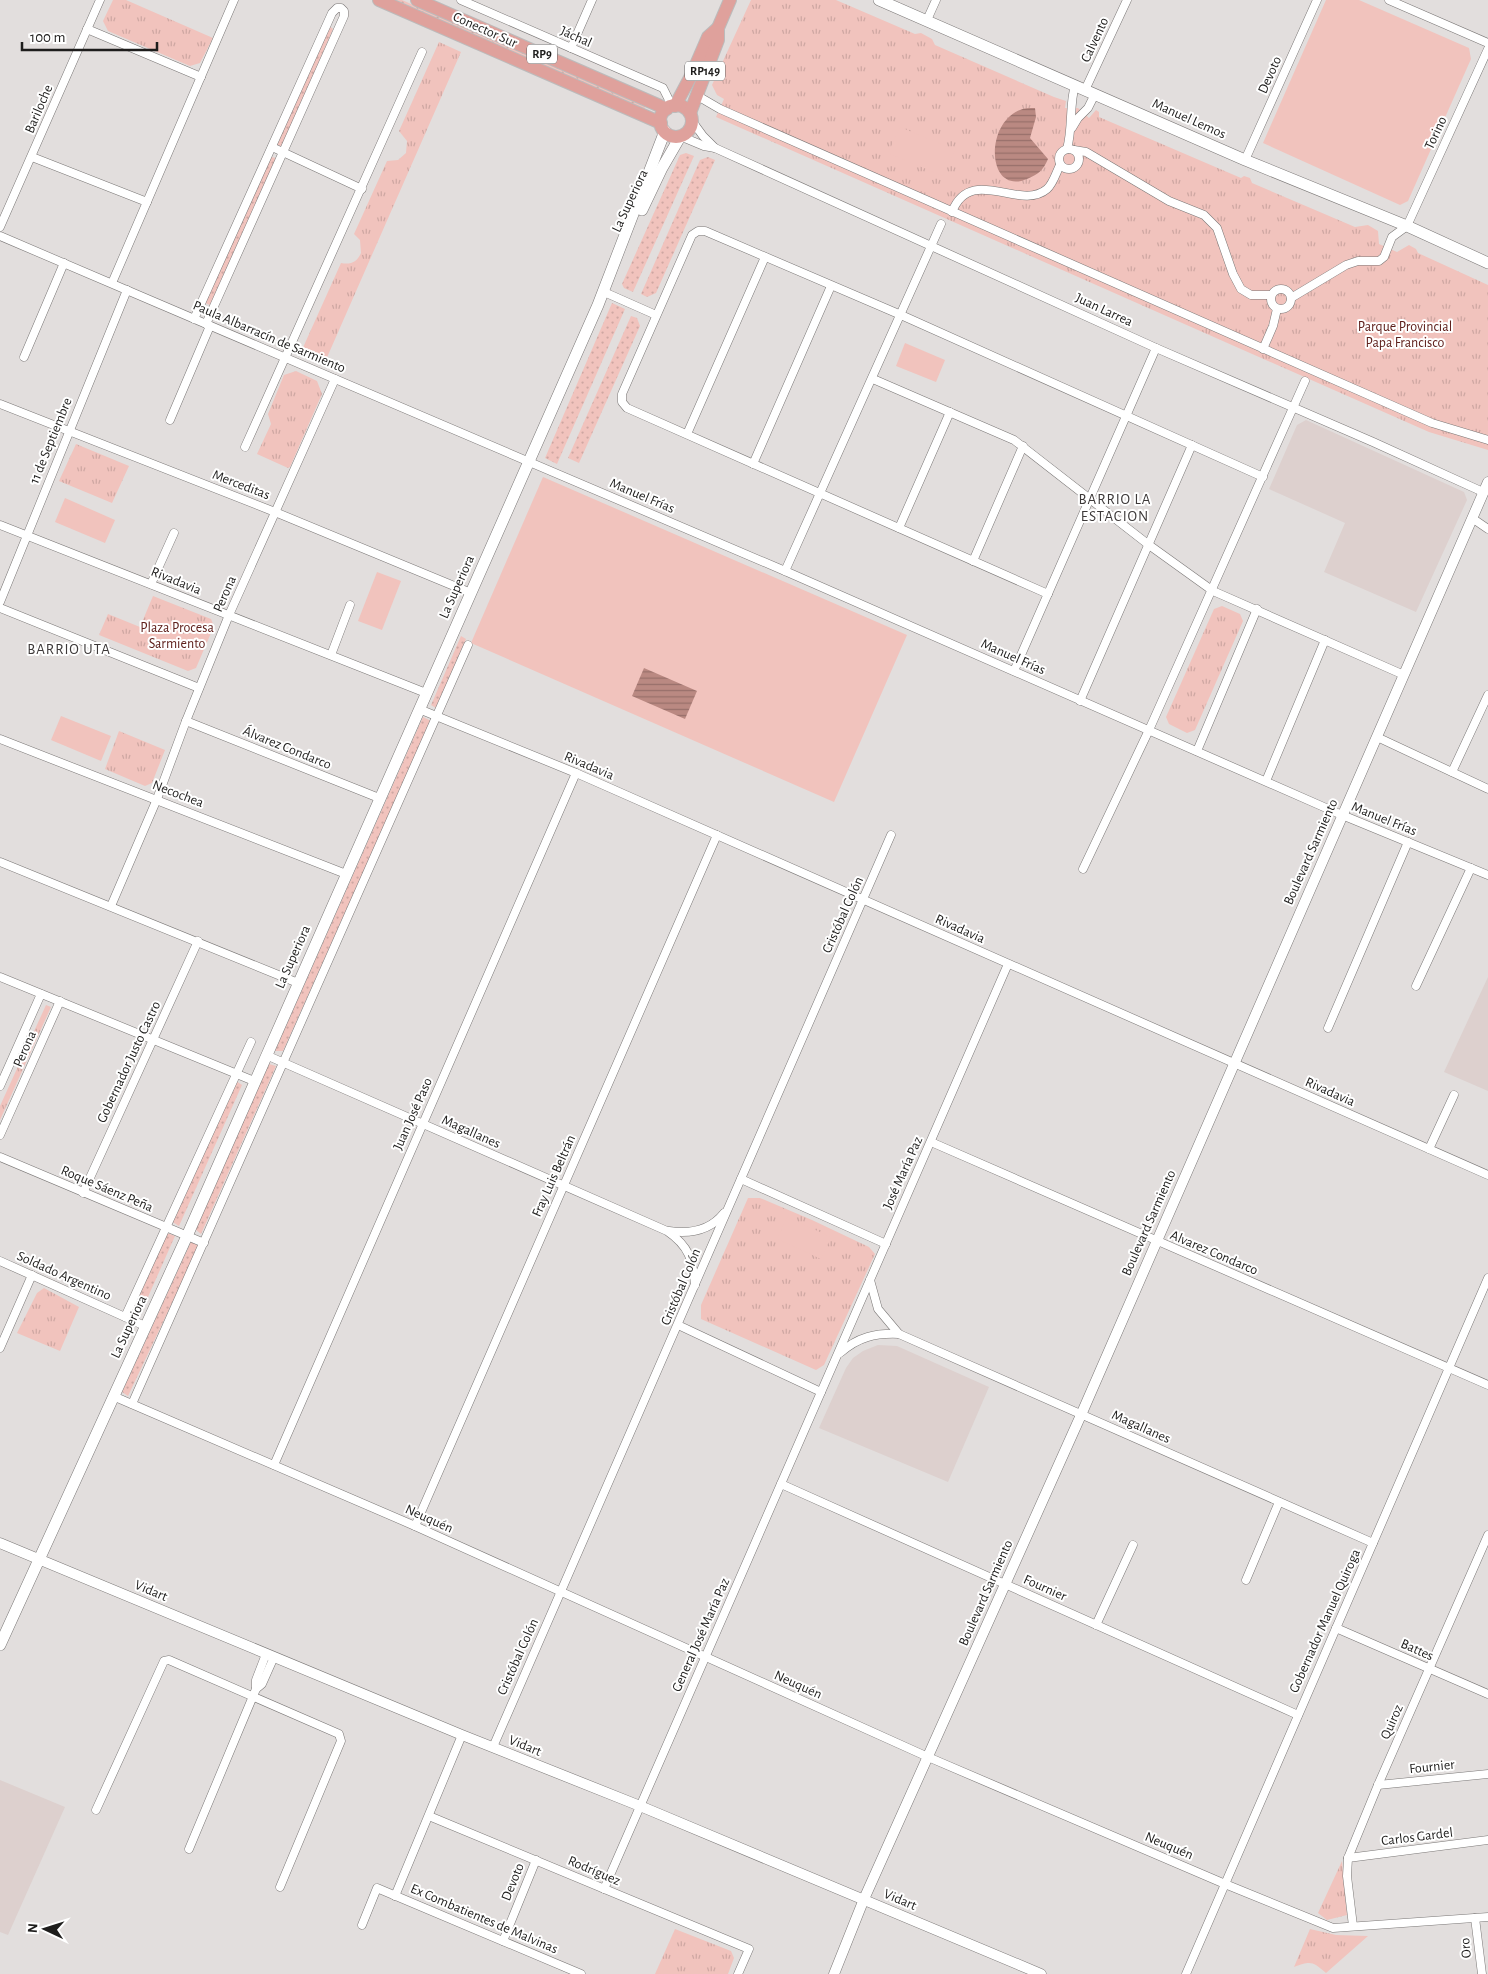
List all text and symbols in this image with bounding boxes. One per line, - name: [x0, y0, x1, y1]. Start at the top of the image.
- street label: Conector Sur: [451, 10, 520, 51]
- street label: Calvento: [1079, 15, 1111, 65]
- scale bar: [22, 20, 158, 52]
- street label: Jáchal: [558, 24, 594, 50]
- text: 100 m: [30, 30, 65, 45]
- road number: RP9: [527, 44, 557, 64]
- street label: Devoto: [1256, 54, 1284, 96]
- road number: RP149: [685, 61, 725, 80]
- street label: Bariloche: [23, 83, 55, 135]
- street label: Manuel Lemos: [1150, 97, 1228, 141]
- street label: Torino: [1422, 114, 1450, 152]
- street label: La Superiora: [609, 167, 651, 235]
- street label: Juan Larrea: [1073, 291, 1135, 330]
- street label: Paula Albarracín de Sarmiento: [191, 298, 347, 376]
- park label: Parque Provincial Papa Francisco: [1358, 320, 1452, 350]
- street label: 11 de Septiembre: [27, 396, 75, 486]
- street label: Merceditas: [210, 468, 272, 502]
- street label: Manuel Frías: [608, 476, 676, 516]
- district label: BARRIO LA ESTACION: [1078, 492, 1152, 524]
- street label: La Superiora: [437, 553, 477, 621]
- street label: Rivadavia: [149, 565, 203, 598]
- street label: Perona: [211, 573, 239, 614]
- park label: Plaza Procesa Sarmiento: [140, 621, 214, 651]
- street label: Manuel Frías: [979, 637, 1047, 677]
- district label: BARRIO UTA: [27, 642, 111, 657]
- street label: Álvarez Condarco: [241, 721, 334, 772]
- street label: Rivadavia: [562, 749, 616, 783]
- street label: Necochea: [150, 778, 206, 810]
- street label: Boulevard Sarmiento: [1281, 797, 1341, 907]
- street label: Manuel Frías: [1349, 800, 1419, 838]
- street label: Cristóbal Colón: [820, 875, 866, 955]
- street label: Rivadavia: [933, 912, 987, 946]
- street label: La Superiora: [273, 923, 313, 991]
- street label: Gobernador Justo Castro: [95, 999, 163, 1125]
- street label: Perona: [11, 1028, 39, 1069]
- street label: Rivadavia: [1303, 1075, 1357, 1109]
- street label: Juan José Paso: [391, 1076, 435, 1152]
- street label: Magallanes: [440, 1113, 502, 1151]
- street label: Fray Luis Beltrán: [530, 1133, 578, 1219]
- street label: José María Paz: [881, 1134, 925, 1211]
- street label: Roque Sáenz Peña: [59, 1163, 156, 1215]
- street label: Boulevard Sarmiento: [1119, 1168, 1179, 1278]
- street label: Alvarez Condarco: [1168, 1228, 1260, 1278]
- street label: Cristóbal Colón: [659, 1247, 703, 1327]
- street label: Soldado Argentino: [15, 1249, 113, 1303]
- street label: La Superiora: [108, 1293, 150, 1361]
- street label: Magallanes: [1110, 1408, 1172, 1446]
- street label: Neuquén: [403, 1502, 455, 1536]
- street label: Boulevard Sarmiento: [956, 1538, 1016, 1648]
- street label: Gobernador Manuel Quiroga: [1287, 1547, 1363, 1695]
- street label: Fournier: [1021, 1572, 1069, 1604]
- street label: General José María Paz: [670, 1576, 732, 1694]
- street label: Vidart: [133, 1578, 170, 1604]
- street label: Cristóbal Colón: [495, 1617, 541, 1697]
- street label: Battes: [1398, 1637, 1436, 1663]
- street label: Neuquén: [772, 1668, 824, 1702]
- street label: Quiroz: [1378, 1702, 1406, 1741]
- street label: Vidart: [507, 1733, 544, 1759]
- street label: Fournier: [1409, 1758, 1456, 1776]
- street label: Carlos Gardel: [1380, 1826, 1454, 1848]
- street label: Neuquén: [1143, 1830, 1195, 1862]
- street label: Rodríguez: [566, 1854, 622, 1888]
- street label: Devoto: [499, 1861, 527, 1903]
- street label: Ex Combatientes de Malvinas: [408, 1882, 560, 1956]
- street label: Vidart: [882, 1887, 919, 1913]
- north arrow: [20, 1904, 70, 1954]
- text: N: [26, 1923, 40, 1934]
- street label: Oro: [1458, 1937, 1474, 1959]

